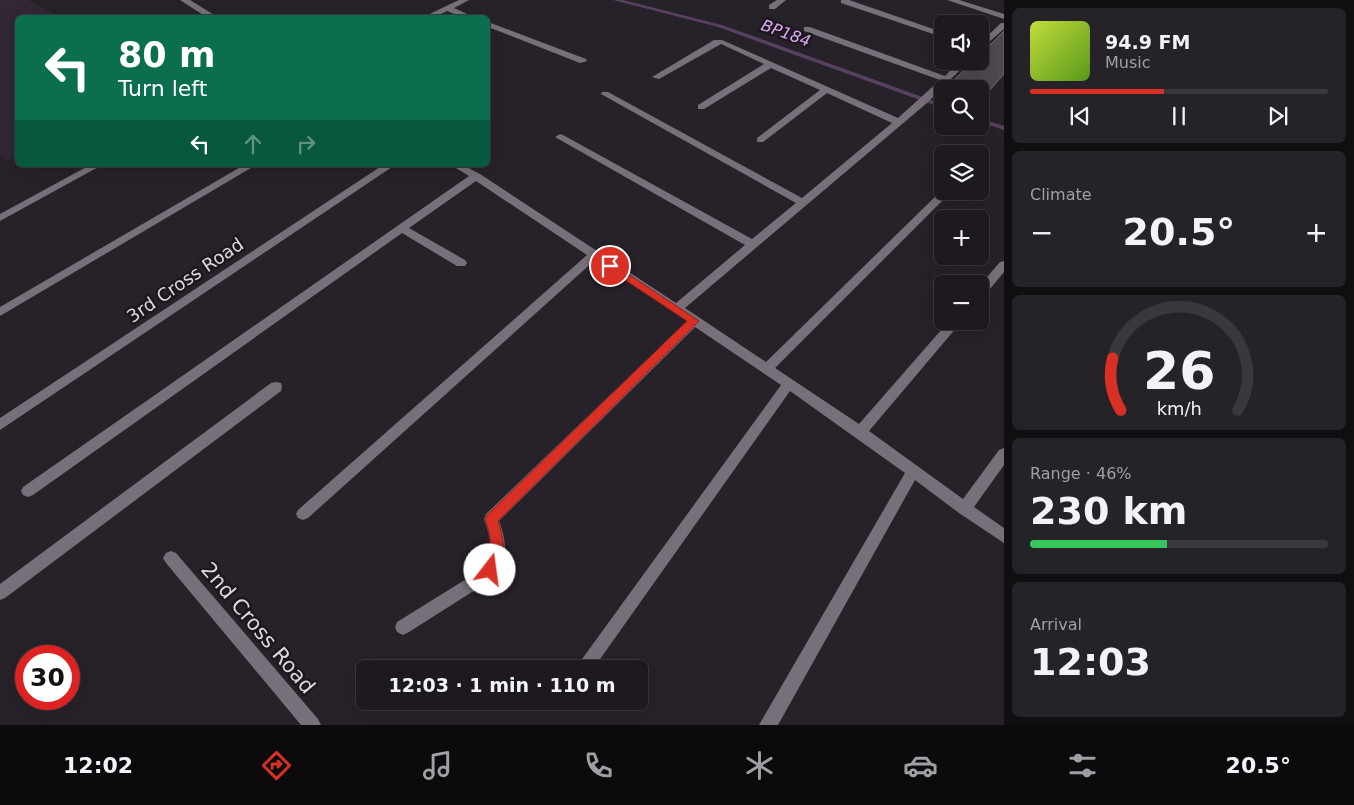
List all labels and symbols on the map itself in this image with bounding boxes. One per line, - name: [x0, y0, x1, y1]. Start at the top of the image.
- water label: BP184: [759, 15, 813, 51]
- street label: 3rd Cross Road: [123, 233, 247, 327]
- pin: [589, 245, 631, 287]
- position arrow: [463, 543, 515, 595]
- street label: 2nd Cross Road: [196, 558, 320, 698]
- speed limit sign: 30: [15, 645, 80, 710]

